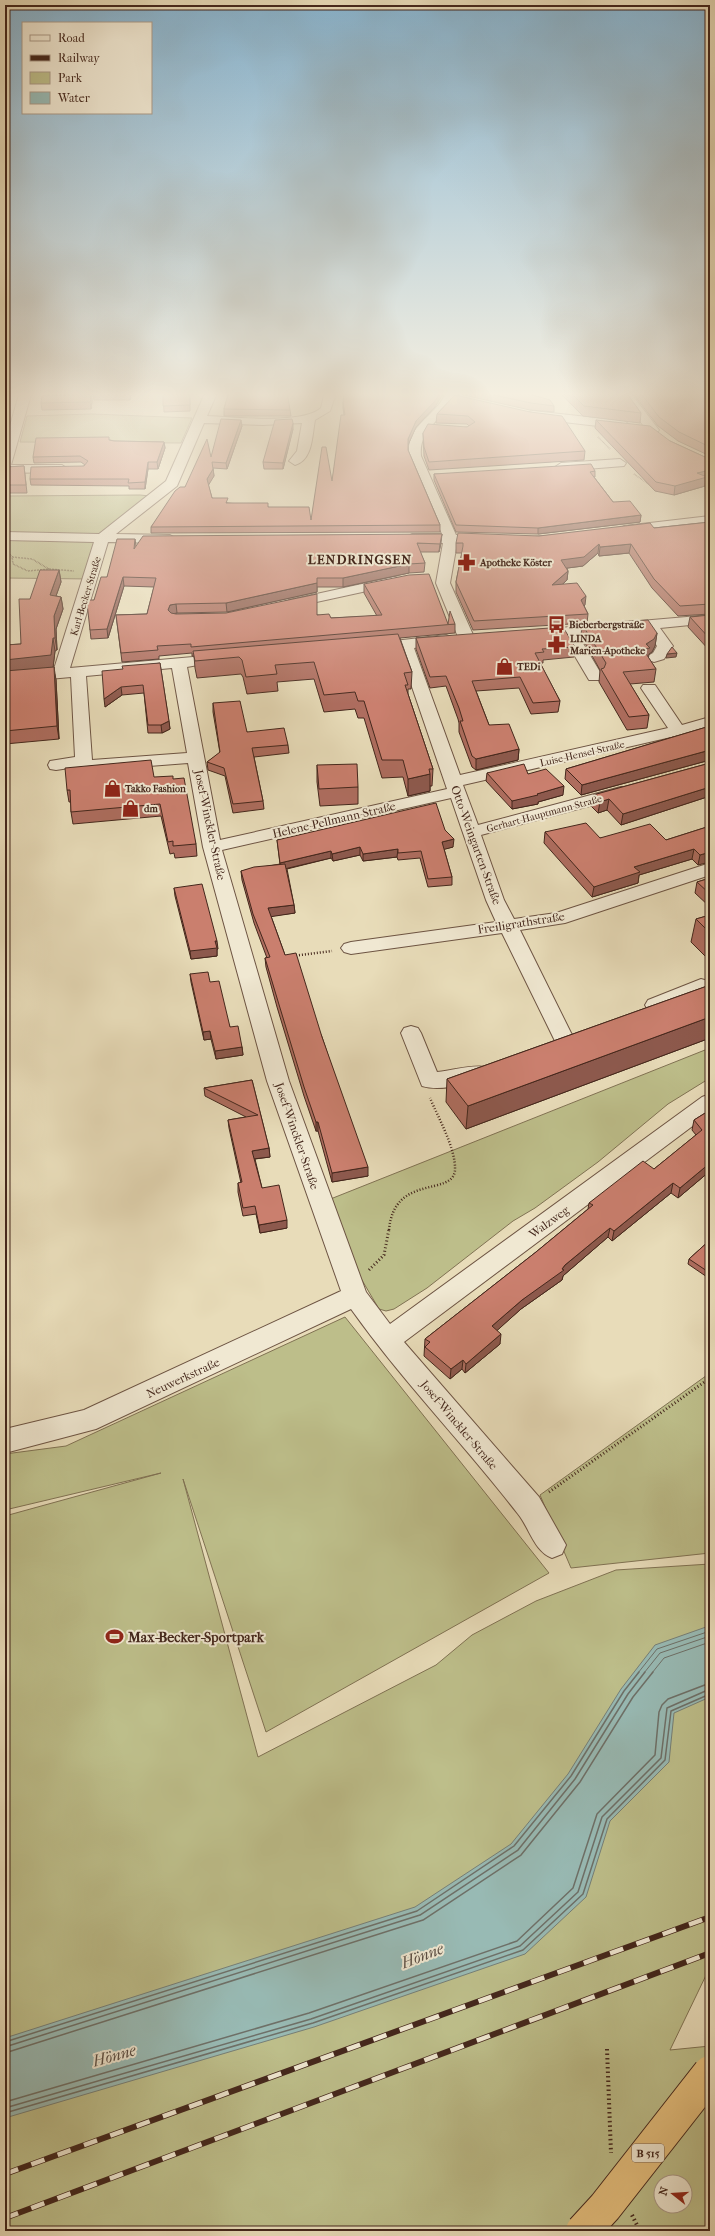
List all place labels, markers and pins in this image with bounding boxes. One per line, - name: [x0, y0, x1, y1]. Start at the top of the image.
- pharmacy icon: Apotheke Köster: [457, 552, 477, 572]
- place label: Apotheke Köster: [479, 557, 552, 569]
- bus stop icon: Bieberbergstraße: [546, 614, 566, 634]
- place label: Bieberbergstraße: [569, 619, 644, 631]
- place label: LINDA Marien-Apotheke: [569, 633, 645, 657]
- pharmacy icon: LINDA Marien-Apotheke: [547, 634, 567, 654]
- shop icon: TEDi: [494, 656, 514, 676]
- place label: TEDi: [516, 661, 541, 673]
- shop icon: Takko Fashion: [102, 778, 122, 798]
- place label: Takko Fashion: [124, 783, 186, 795]
- shop icon: dm: [121, 798, 141, 818]
- place label: dm: [144, 803, 158, 815]
- sports icon: Max-Becker-Sportpark: [105, 1627, 125, 1647]
- place label: Max-Becker-Sportpark: [127, 1629, 265, 1646]

